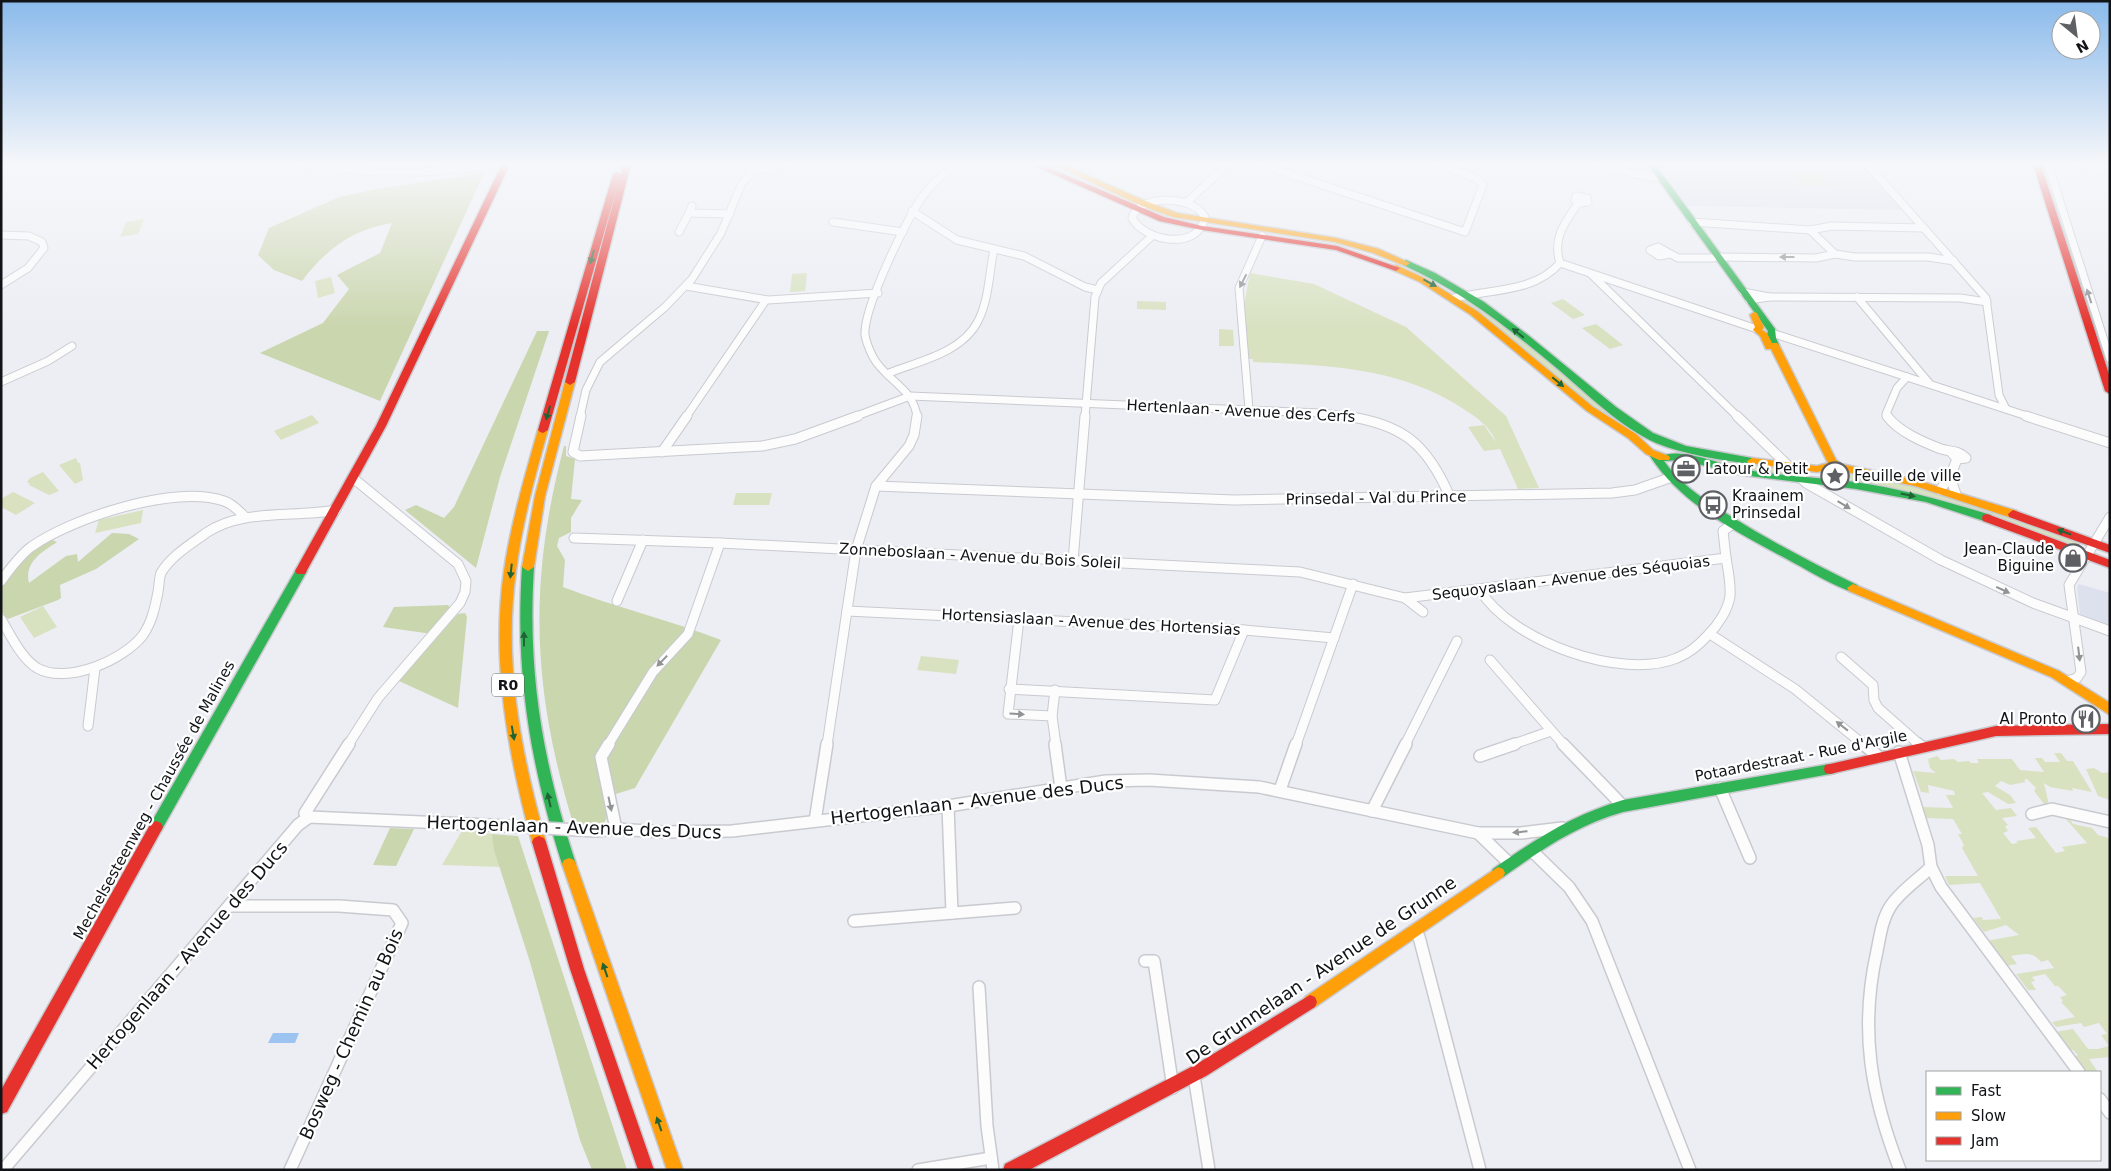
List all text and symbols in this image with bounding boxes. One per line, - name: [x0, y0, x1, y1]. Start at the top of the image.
- north arrow: [2051, 10, 2101, 60]
- text: N: [2073, 37, 2091, 56]
- one-way arrow: [588, 249, 596, 264]
- one-way arrow: [1779, 253, 1795, 261]
- one-way arrow: [1239, 274, 1247, 288]
- one-way arrow: [1423, 279, 1437, 287]
- one-way arrow: [2085, 288, 2093, 303]
- one-way arrow: [1512, 328, 1525, 339]
- one-way arrow: [1552, 376, 1564, 388]
- street label: Hertenlaan - Avenue des Cerfs: [1126, 396, 1356, 426]
- one-way arrow: [543, 405, 551, 420]
- office icon: Latour & Petit: [1671, 454, 1701, 484]
- place label: Latour & Petit: [1705, 460, 1808, 478]
- place icon: Feuille de ville: [1820, 461, 1850, 491]
- place label: Feuille de ville: [1854, 467, 1961, 485]
- street label: Prinsedal - Val du Prince: [1286, 487, 1466, 509]
- place label: Kraainem Prinsedal: [1732, 487, 1804, 522]
- bus stop icon: Kraainem Prinsedal: [1698, 490, 1728, 520]
- one-way arrow: [1900, 491, 1915, 499]
- one-way arrow: [1838, 501, 1851, 510]
- one-way arrow: [2056, 528, 2071, 536]
- street label: Zonneboslaan - Avenue du Bois Soleil: [839, 540, 1121, 572]
- place label: Jean-Claude Biguine: [1963, 540, 2054, 575]
- shop icon: Jean-Claude Biguine: [2058, 543, 2088, 573]
- street label: Sequoyaslaan - Avenue des Séquoias: [1431, 552, 1711, 604]
- one-way arrow: [507, 563, 515, 579]
- one-way arrow: [1996, 586, 2010, 594]
- street label: Hortensiaslaan - Avenue des Hortensias: [941, 605, 1241, 639]
- one-way arrow: [520, 631, 528, 647]
- one-way arrow: [2075, 646, 2083, 662]
- one-way arrow: [656, 655, 668, 667]
- street label: Mechelsesteenweg - Chaussée de Malines: [70, 657, 239, 943]
- road number: R0: [492, 674, 524, 696]
- restaurant icon: Al Pronto: [2071, 704, 2101, 734]
- place label: Al Pronto: [1999, 710, 2067, 728]
- one-way arrow: [1009, 711, 1025, 719]
- one-way arrow: [1836, 720, 1849, 731]
- one-way arrow: [510, 725, 518, 741]
- street label: Potaardestraat - Rue d'Argile: [1693, 727, 1909, 785]
- street label: Hertogenlaan - Avenue des Ducs: [829, 772, 1125, 828]
- one-way arrow: [545, 792, 553, 807]
- one-way arrow: [607, 797, 615, 813]
- street label: Hertogenlaan - Avenue des Ducs: [426, 811, 722, 843]
- one-way arrow: [1512, 829, 1528, 837]
- street label: Hertogenlaan - Avenue des Ducs: [82, 837, 292, 1073]
- street label: De Grunnelaan - Avenue de Grunne: [1182, 871, 1460, 1069]
- street label: Bosweg - Chemin au Bois: [295, 925, 407, 1143]
- one-way arrow: [601, 963, 608, 978]
- legend: [1926, 1071, 2101, 1161]
- text: Fast: [1971, 1082, 2001, 1100]
- text: Slow: [1971, 1107, 2006, 1125]
- one-way arrow: [655, 1116, 663, 1131]
- text: Jam: [1970, 1132, 1999, 1150]

